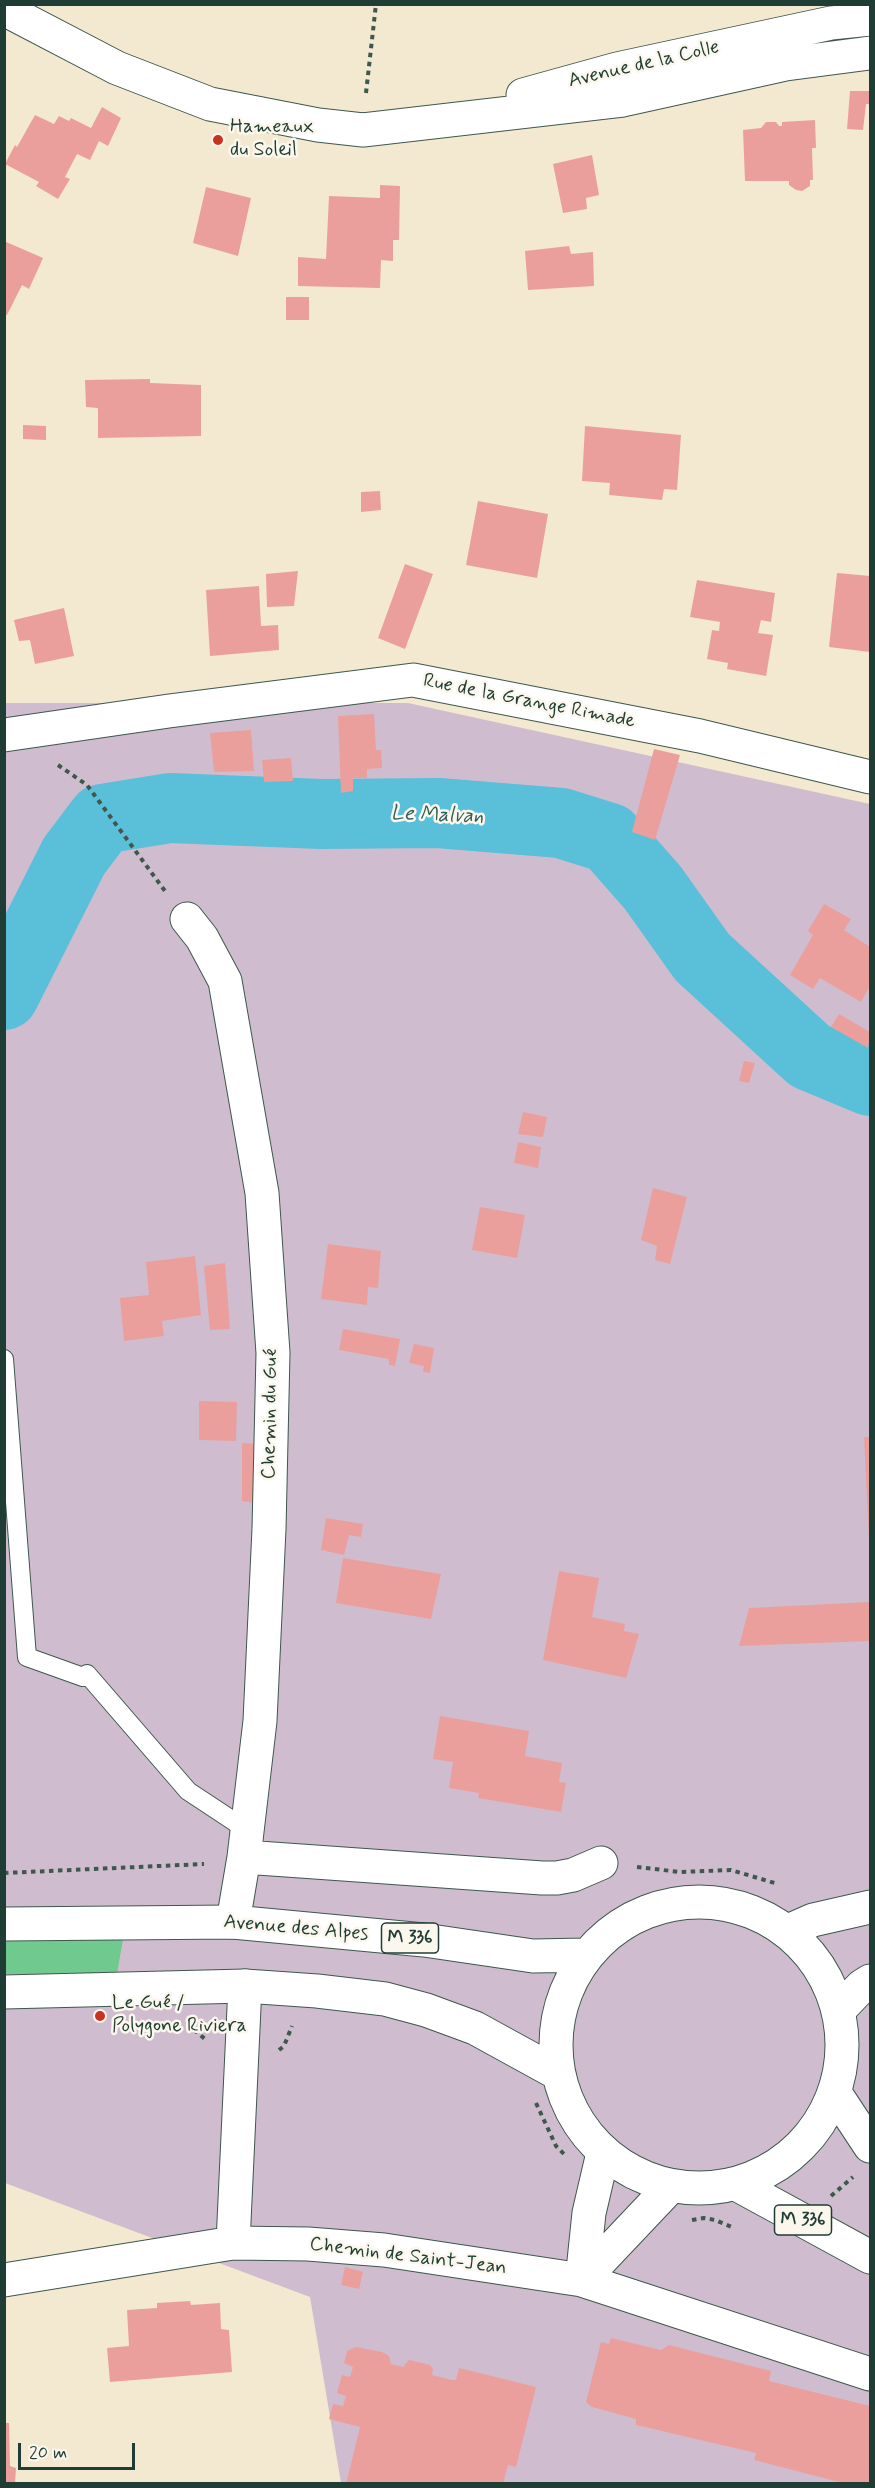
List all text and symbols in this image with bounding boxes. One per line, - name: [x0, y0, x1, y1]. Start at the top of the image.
- street label: Avenue de la Colle: [566, 36, 722, 94]
- place label: Hameaux du Soleil: [230, 116, 314, 163]
- marker: Hameaux du Soleil: [211, 133, 225, 147]
- street label: Rue de la Grange Rimade: [421, 670, 637, 734]
- water label: Le Malvan: [390, 802, 484, 830]
- street label: Chemin du Gué: [258, 1348, 284, 1480]
- street label: Avenue des Alpes: [223, 1911, 369, 1947]
- road number: M 336: [382, 1923, 438, 1953]
- place label: Le Gué / Polygone Riviera: [112, 1992, 247, 2039]
- marker: Le Gué / Polygone Riviera: [93, 2009, 107, 2023]
- road number: M 336: [774, 2205, 832, 2235]
- street label: Chemin de Saint-Jean: [308, 2233, 508, 2281]
- scale bar: [21, 2431, 138, 2469]
- text: 20 m: [29, 2441, 67, 2465]

